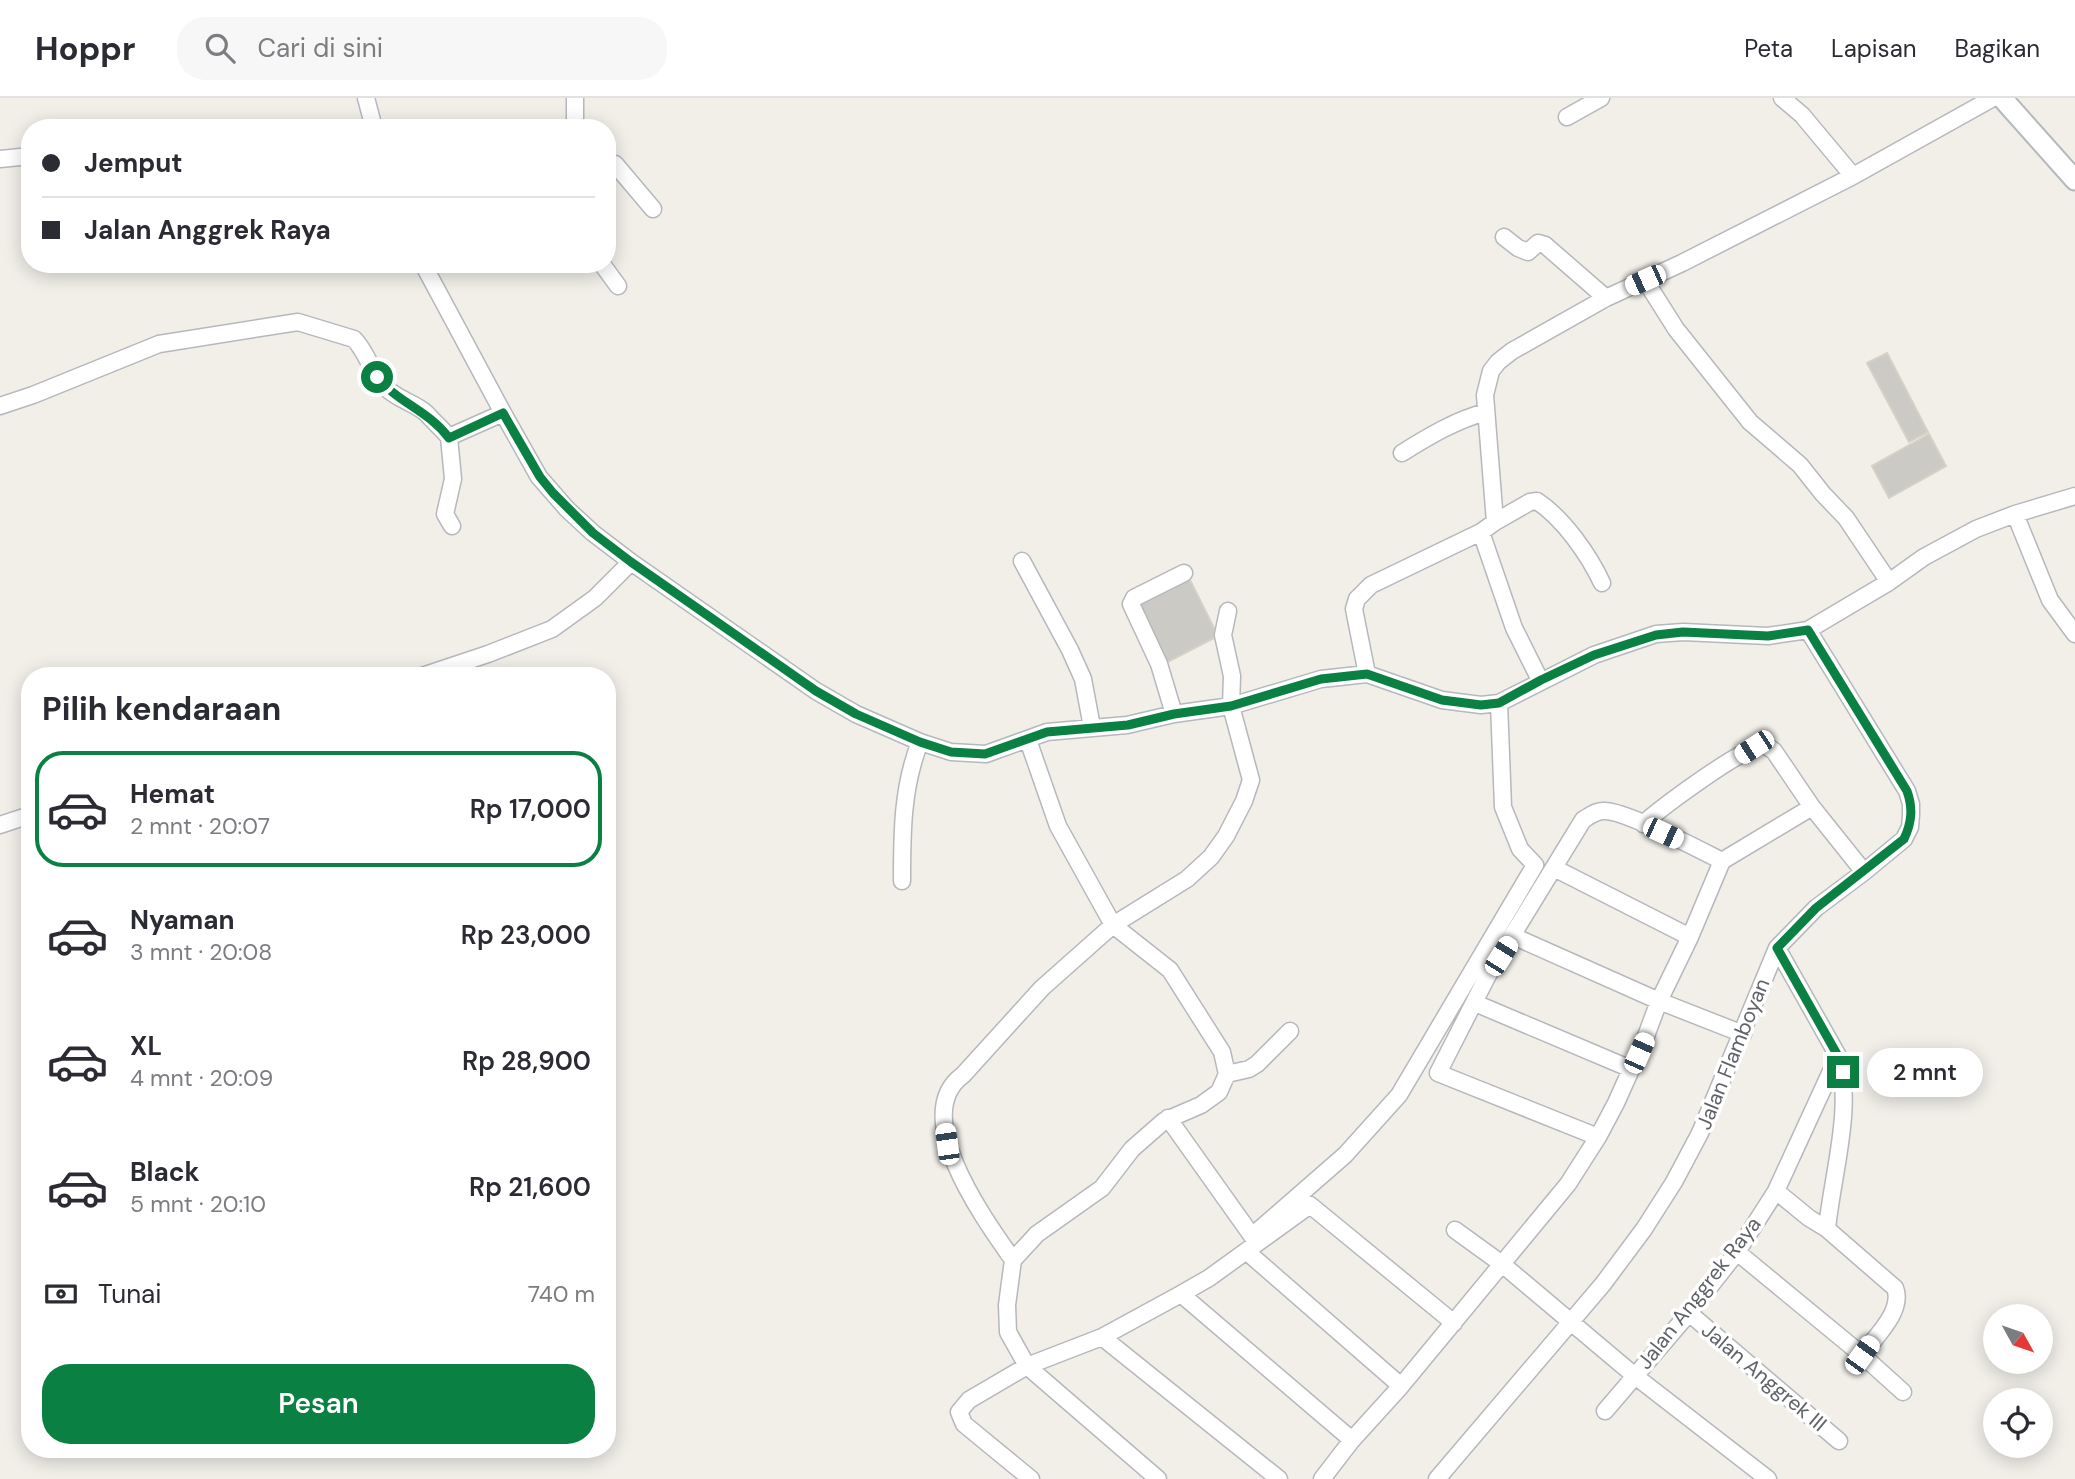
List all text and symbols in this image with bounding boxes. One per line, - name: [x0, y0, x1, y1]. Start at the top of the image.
- search box: [177, 17, 667, 80]
- text: Hoppr: [35, 27, 135, 70]
- icon: search: [201, 29, 239, 67]
- text: Cari di sini: [257, 31, 383, 65]
- text: Peta: [1744, 33, 1793, 64]
- text: Lapisan: [1831, 33, 1916, 64]
- text: Bagikan: [1954, 33, 2040, 64]
- text: Jemput: [84, 146, 183, 180]
- text: Jalan Anggrek Raya: [84, 213, 331, 247]
- car: [1622, 262, 1669, 298]
- route start: [361, 361, 393, 393]
- text: Pilih kendaraan: [42, 688, 281, 730]
- car: [1731, 727, 1778, 767]
- text: Hemat: [130, 777, 215, 811]
- icon: car: [46, 778, 109, 841]
- text: Rp 17,000: [470, 792, 591, 826]
- text: 2 mnt · 20:07: [130, 811, 270, 841]
- car: [1640, 815, 1687, 851]
- text: Nyaman: [130, 903, 235, 937]
- icon: car: [46, 904, 109, 967]
- text: Rp 23,000: [461, 918, 591, 952]
- car: [1481, 933, 1522, 979]
- text: 3 mnt · 20:08: [130, 937, 272, 967]
- street label: Jalan Flamboyan: [1690, 974, 1776, 1134]
- text: XL: [130, 1029, 162, 1063]
- icon: car: [46, 1030, 109, 1093]
- car: [1621, 1030, 1658, 1076]
- text: Rp 28,900: [462, 1044, 591, 1078]
- callout: 2 mnt: [1868, 1048, 1983, 1096]
- route end: [1827, 1056, 1859, 1088]
- text: 2 mnt: [1893, 1057, 1957, 1087]
- text: 4 mnt · 20:09: [130, 1063, 273, 1093]
- car: [934, 1122, 961, 1166]
- text: Black: [130, 1155, 200, 1189]
- icon: car: [46, 1156, 109, 1219]
- text: Rp 21,600: [469, 1170, 591, 1204]
- text: 5 mnt · 20:10: [130, 1189, 266, 1219]
- street label: Jalan Anggrek Raya: [1631, 1211, 1767, 1375]
- icon: cash: [42, 1275, 80, 1313]
- text: Tunai: [98, 1277, 162, 1311]
- text: 740 m: [528, 1279, 595, 1309]
- north arrow: [1983, 1304, 2053, 1374]
- map controls: [1983, 1304, 2053, 1458]
- street label: Jalan Anggrek III: [1696, 1316, 1832, 1438]
- car: [1842, 1332, 1883, 1378]
- button: Pesan: [42, 1364, 595, 1444]
- button: locate: [1983, 1388, 2053, 1458]

